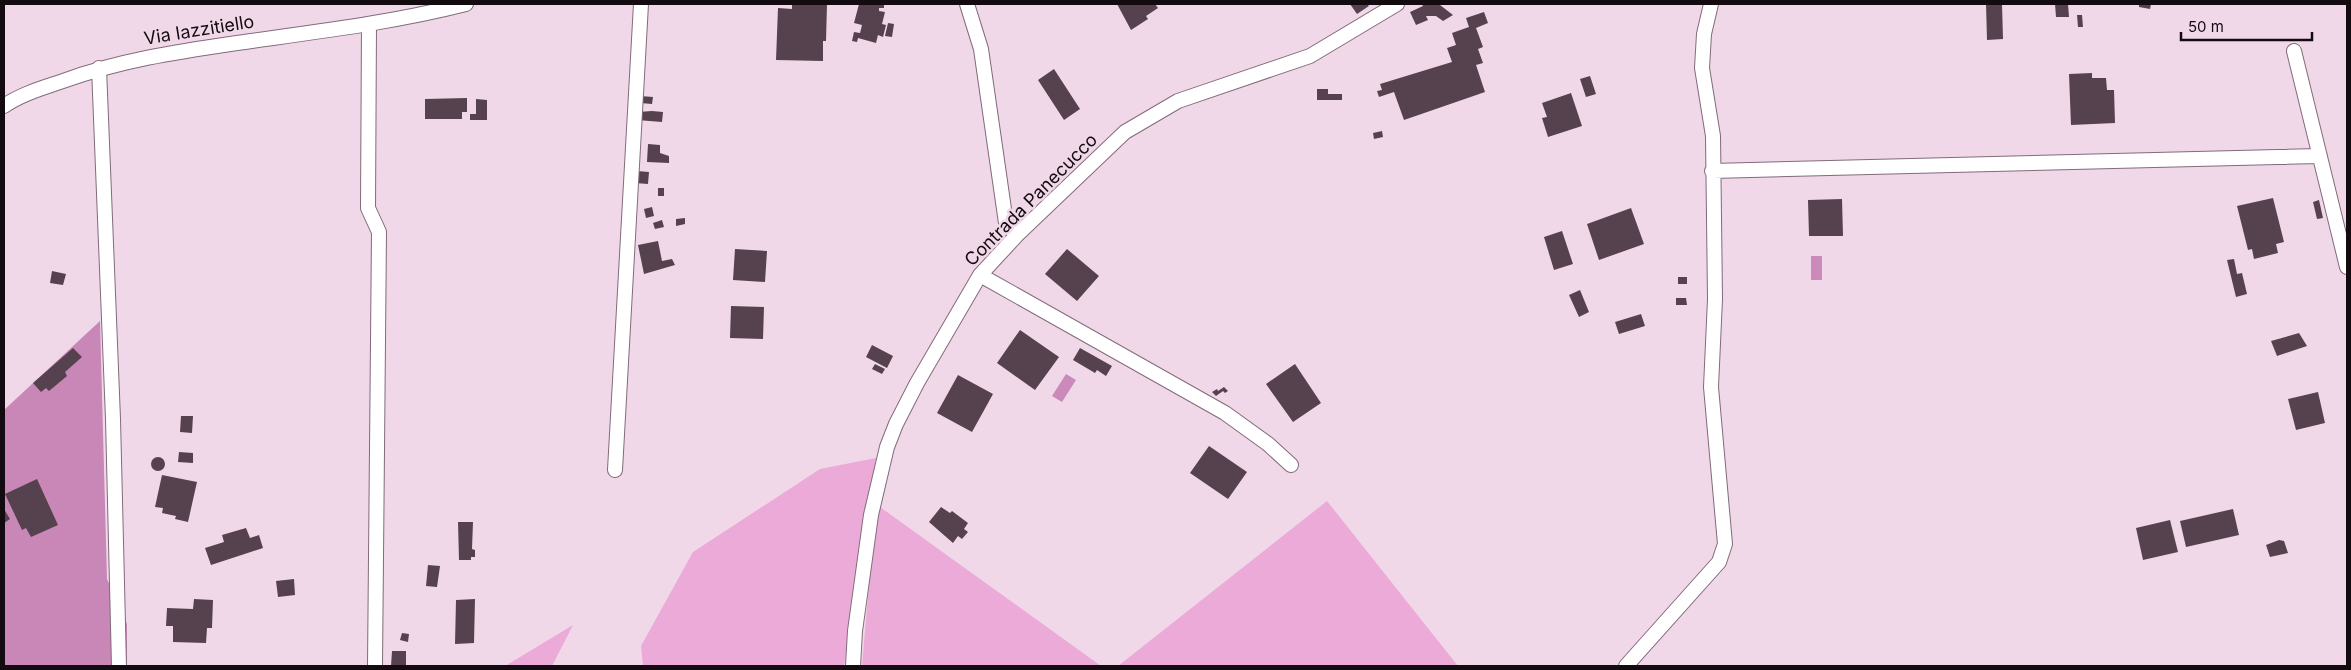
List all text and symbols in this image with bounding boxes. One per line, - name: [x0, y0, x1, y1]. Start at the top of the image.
- street label: Via Iazzitiello: [142, 10, 256, 49]
- scale bar: [2181, 10, 2312, 42]
- text: 50 m: [2188, 17, 2224, 36]
- street label: Contrada Panecucco: [960, 129, 1101, 270]

